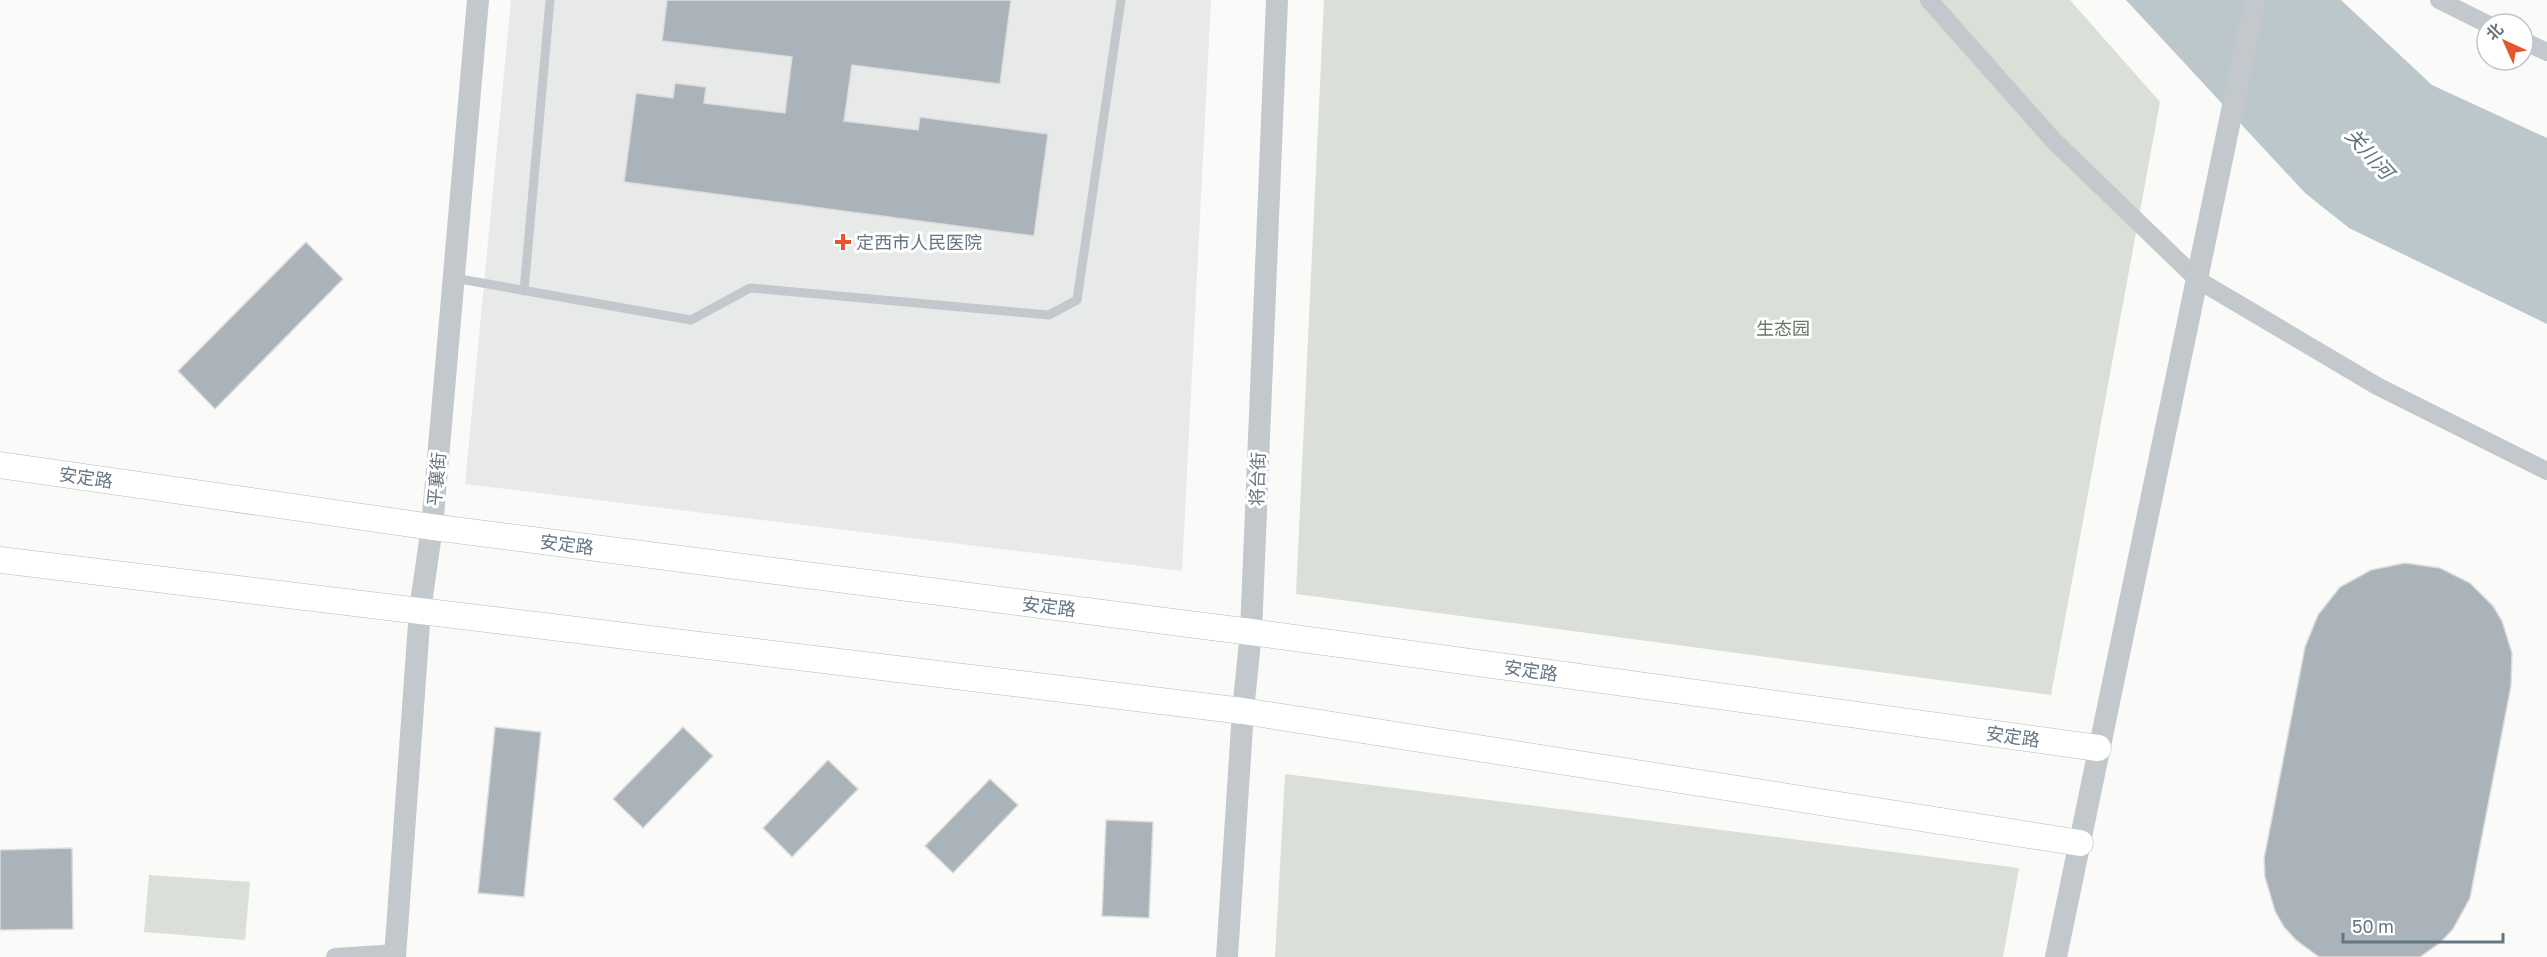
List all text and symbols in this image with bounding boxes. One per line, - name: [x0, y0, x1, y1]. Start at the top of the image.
- north arrow: [2475, 12, 2535, 72]
- text: 北: [2482, 19, 2507, 44]
- water label: 关川河: [2341, 123, 2402, 186]
- place label: 定西市人民医院: [856, 231, 982, 253]
- marker: 定西市人民医院: [834, 233, 852, 251]
- park label: 生态园: [1756, 317, 1810, 339]
- street label: 平襄街: [423, 451, 449, 507]
- street label: 将台街: [1245, 452, 1269, 506]
- street label: 安定路: [58, 462, 114, 492]
- street label: 安定路: [539, 530, 595, 558]
- street label: 安定路: [1021, 592, 1077, 620]
- street label: 安定路: [1503, 655, 1559, 685]
- street label: 安定路: [1985, 721, 2041, 751]
- scale bar: [2343, 906, 2504, 944]
- text: 50 m: [2352, 915, 2394, 937]

